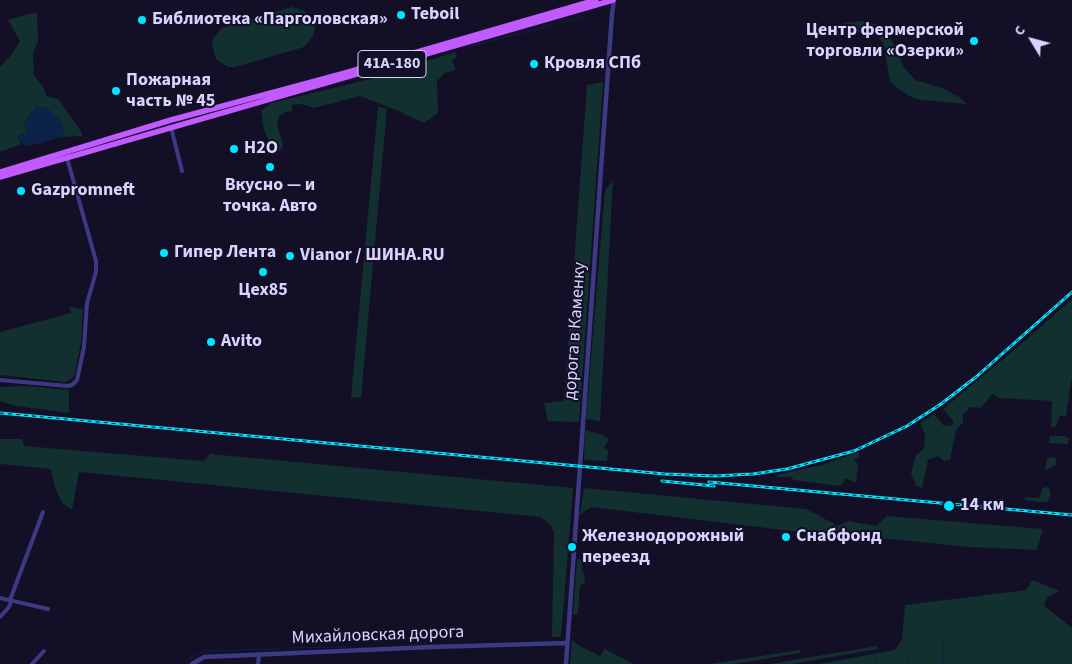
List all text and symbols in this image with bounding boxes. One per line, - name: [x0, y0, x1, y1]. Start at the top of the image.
- place label: Teboil: [411, 4, 459, 26]
- place label: Библиотека «Парголовская»: [152, 9, 388, 31]
- marker: Teboil: [395, 9, 407, 21]
- marker: Библиотека «Парголовская»: [136, 14, 148, 26]
- north arrow: [1007, 15, 1057, 65]
- place label: Центр фермерской торговли «Озерки»: [806, 20, 964, 62]
- text: С: [1010, 22, 1030, 40]
- marker: Центр фермерской торговли «Озерки»: [968, 35, 980, 47]
- road number: 41А-180: [358, 51, 426, 78]
- place label: Кровля СПб: [544, 53, 641, 75]
- marker: Кровля СПб: [528, 58, 540, 70]
- place label: Пожарная часть № 45: [126, 70, 215, 112]
- marker: Пожарная часть № 45: [110, 85, 122, 97]
- place label: H2O: [244, 138, 278, 160]
- marker: H2O: [228, 143, 240, 155]
- marker: Вкусно — и точка. Авто: [264, 161, 276, 173]
- place label: Вкусно — и точка. Авто: [223, 175, 317, 218]
- place label: Gazpromneft: [31, 180, 135, 202]
- marker: Gazpromneft: [15, 185, 27, 197]
- place label: Гипер Лента: [174, 242, 276, 264]
- place label: Vianor / ШИНА.RU: [300, 245, 445, 267]
- marker: Гипер Лента: [158, 247, 170, 259]
- marker: Vianor / ШИНА.RU: [284, 250, 296, 262]
- street label: дорога в Каменку: [560, 261, 592, 401]
- marker: Цех85: [257, 266, 269, 278]
- place label: Цех85: [238, 280, 288, 302]
- place label: Avito: [221, 331, 262, 353]
- marker: Avito: [205, 336, 217, 348]
- place label: 14 км: [960, 495, 1004, 517]
- marker: 14 км: [942, 499, 956, 513]
- place label: Железнодорожный переезд: [582, 526, 744, 568]
- place label: Снабфонд: [796, 526, 882, 548]
- marker: Снабфонд: [780, 531, 792, 543]
- marker: Железнодорожный переезд: [566, 541, 578, 553]
- street label: Михайловская дорога: [291, 622, 465, 650]

